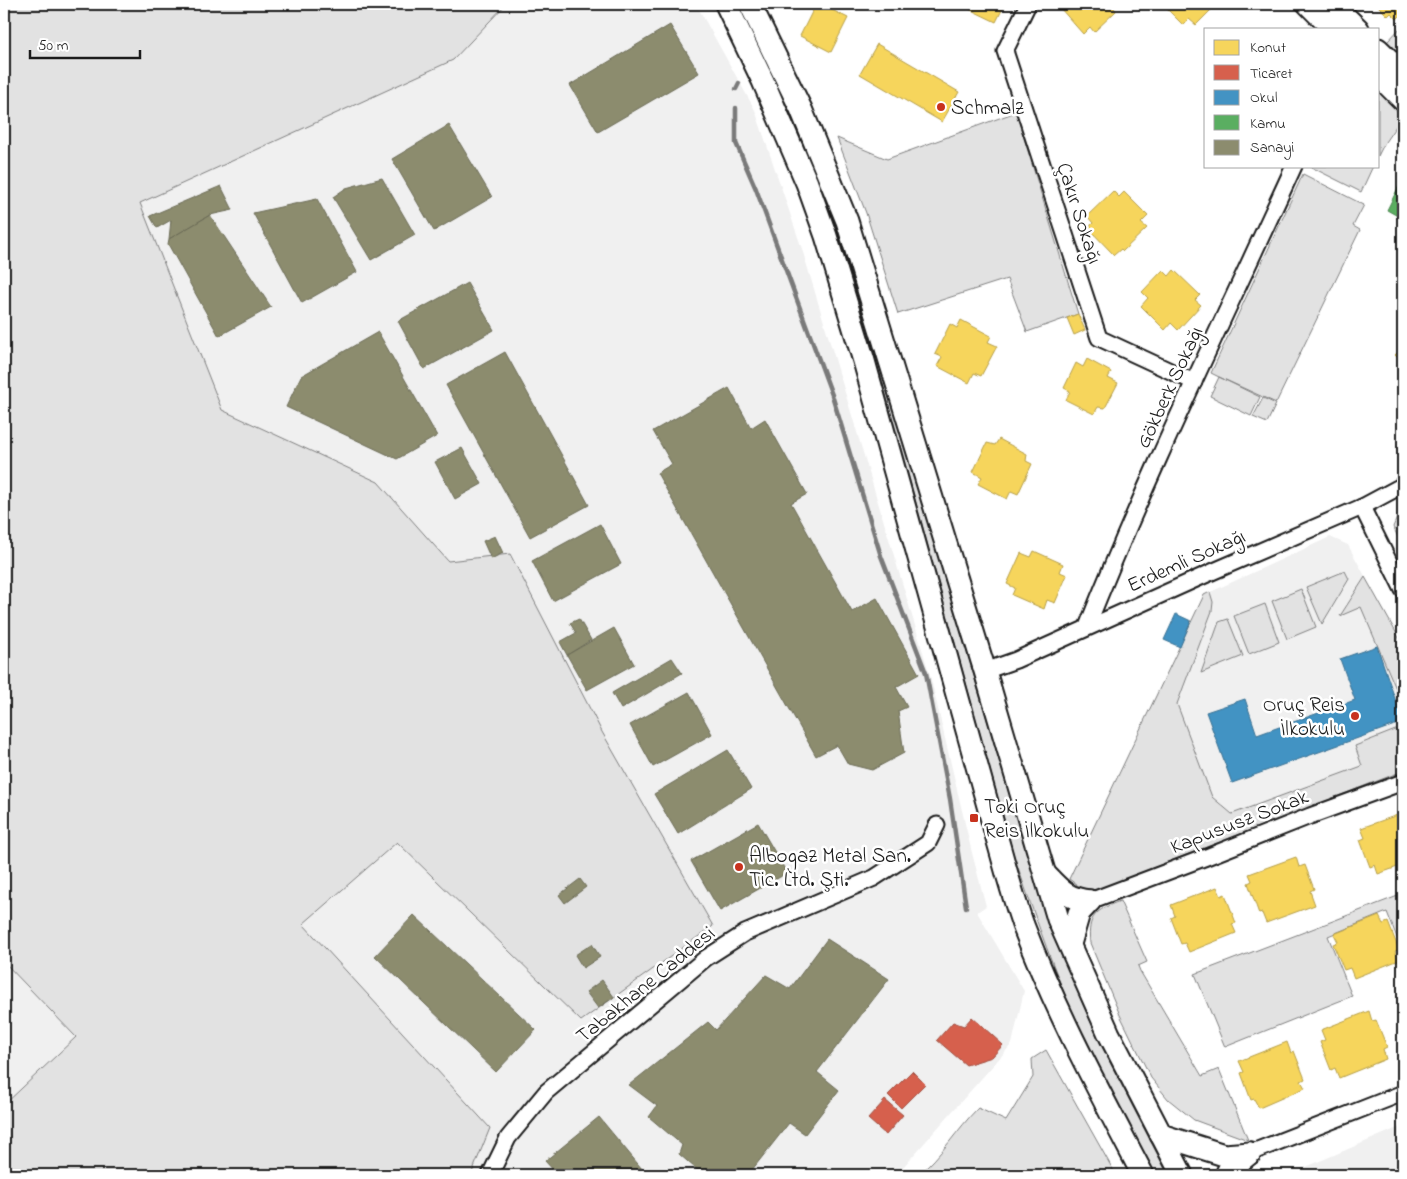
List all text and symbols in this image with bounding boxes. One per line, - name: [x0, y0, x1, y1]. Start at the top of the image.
- scale bar: [30, 28, 140, 60]
- legend: [1204, 28, 1380, 168]
- text: 50 m: [38, 35, 69, 57]
- text: Konut: [1250, 37, 1286, 59]
- text: Ticaret: [1250, 63, 1292, 85]
- text: Okul: [1250, 87, 1277, 109]
- place label: Schmalz: [951, 94, 1024, 124]
- marker: Schmalz: [935, 101, 947, 113]
- text: Kamu: [1250, 113, 1286, 135]
- text: Sanayi: [1250, 137, 1294, 160]
- street label: Çakır Sokağı: [1046, 159, 1109, 269]
- street label: Gökberk Sokağı: [1129, 322, 1214, 455]
- street label: Erdemli Sokağı: [1123, 522, 1252, 603]
- place label: Oruç Reis İlkokulu: [1263, 691, 1345, 745]
- marker: Oruç Reis İlkokulu: [1349, 710, 1361, 722]
- street label: Kapususz Sokak: [1166, 782, 1314, 863]
- place label: Toki Oruç Reis İlkokulu: [984, 793, 1089, 847]
- marker: Toki Oruç Reis İlkokulu: [968, 812, 980, 824]
- place label: Albogaz Metal San. Tic. Ltd. Şti.: [749, 842, 911, 896]
- marker: Albogaz Metal San. Tic. Ltd. Şti.: [733, 861, 745, 873]
- street label: Tabakhane Caddesi: [570, 920, 722, 1051]

